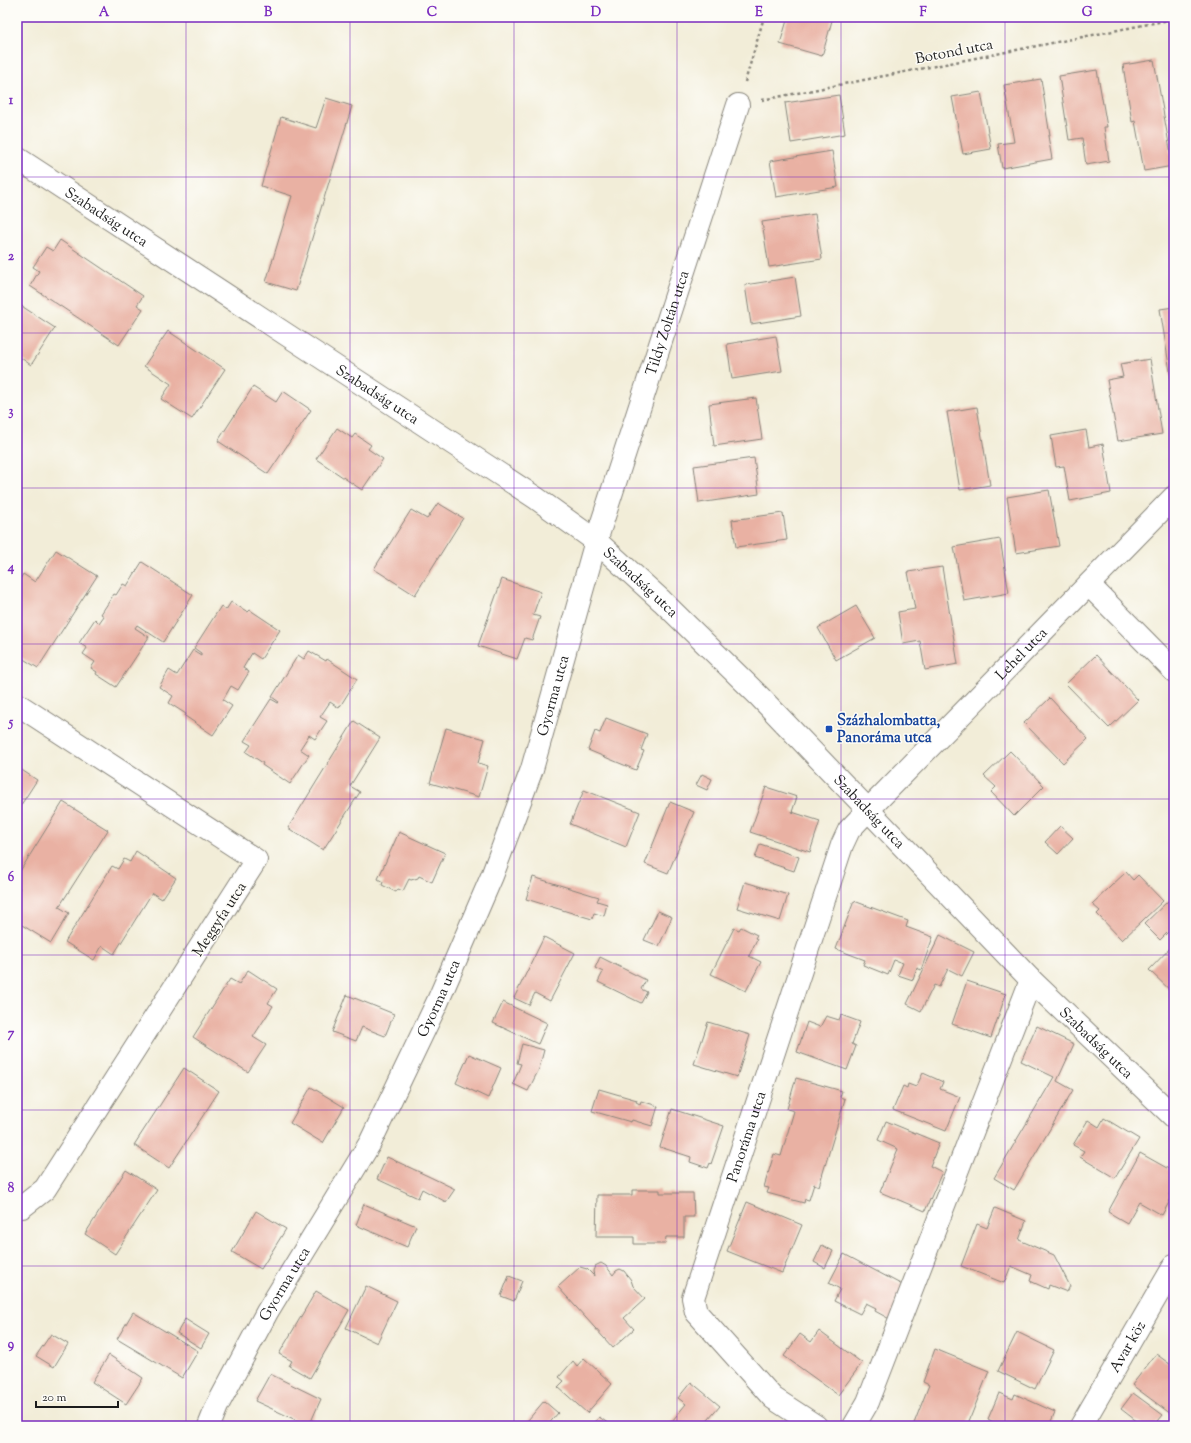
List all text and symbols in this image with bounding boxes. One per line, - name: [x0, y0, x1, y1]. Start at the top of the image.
- text: A: [99, 4, 110, 22]
- text: B: [264, 4, 273, 22]
- text: C: [427, 4, 437, 22]
- text: D: [591, 4, 601, 22]
- text: E: [755, 4, 763, 22]
- text: F: [919, 4, 927, 22]
- text: G: [1082, 4, 1093, 22]
- street label: Botond utca: [914, 35, 995, 70]
- text: 1: [9, 92, 14, 110]
- street label: Szabadság utca: [60, 183, 151, 253]
- text: 2: [8, 248, 15, 266]
- street label: Tildy Zoltán utca: [642, 268, 695, 379]
- street label: Szabadság utca: [331, 361, 422, 430]
- text: 3: [8, 403, 14, 421]
- street label: Szabadság utca: [598, 543, 682, 623]
- text: 4: [7, 559, 15, 577]
- street label: Lehel utca: [991, 623, 1053, 686]
- street label: Gyorma utca: [533, 653, 575, 739]
- place label: Százhalombatta, Panoráma utca: [837, 711, 941, 749]
- text: 5: [8, 714, 14, 732]
- marker: Százhalombatta, Panoráma utca: [824, 724, 834, 734]
- street label: Szabadság utca: [828, 771, 909, 854]
- text: 6: [8, 869, 15, 887]
- street label: Meggyfa utca: [188, 878, 252, 961]
- street label: Gyorma utca: [413, 957, 467, 1041]
- street label: Szabadság utca: [1054, 1003, 1137, 1084]
- text: 7: [8, 1025, 15, 1043]
- street label: Panoráma utca: [723, 1089, 772, 1185]
- text: 8: [8, 1180, 15, 1198]
- street label: Gyorma utca: [255, 1243, 316, 1325]
- street label: Avar köz: [1105, 1317, 1152, 1377]
- text: 9: [8, 1336, 15, 1354]
- scale bar: [36, 1383, 118, 1409]
- text: 20 m: [42, 1389, 67, 1407]

